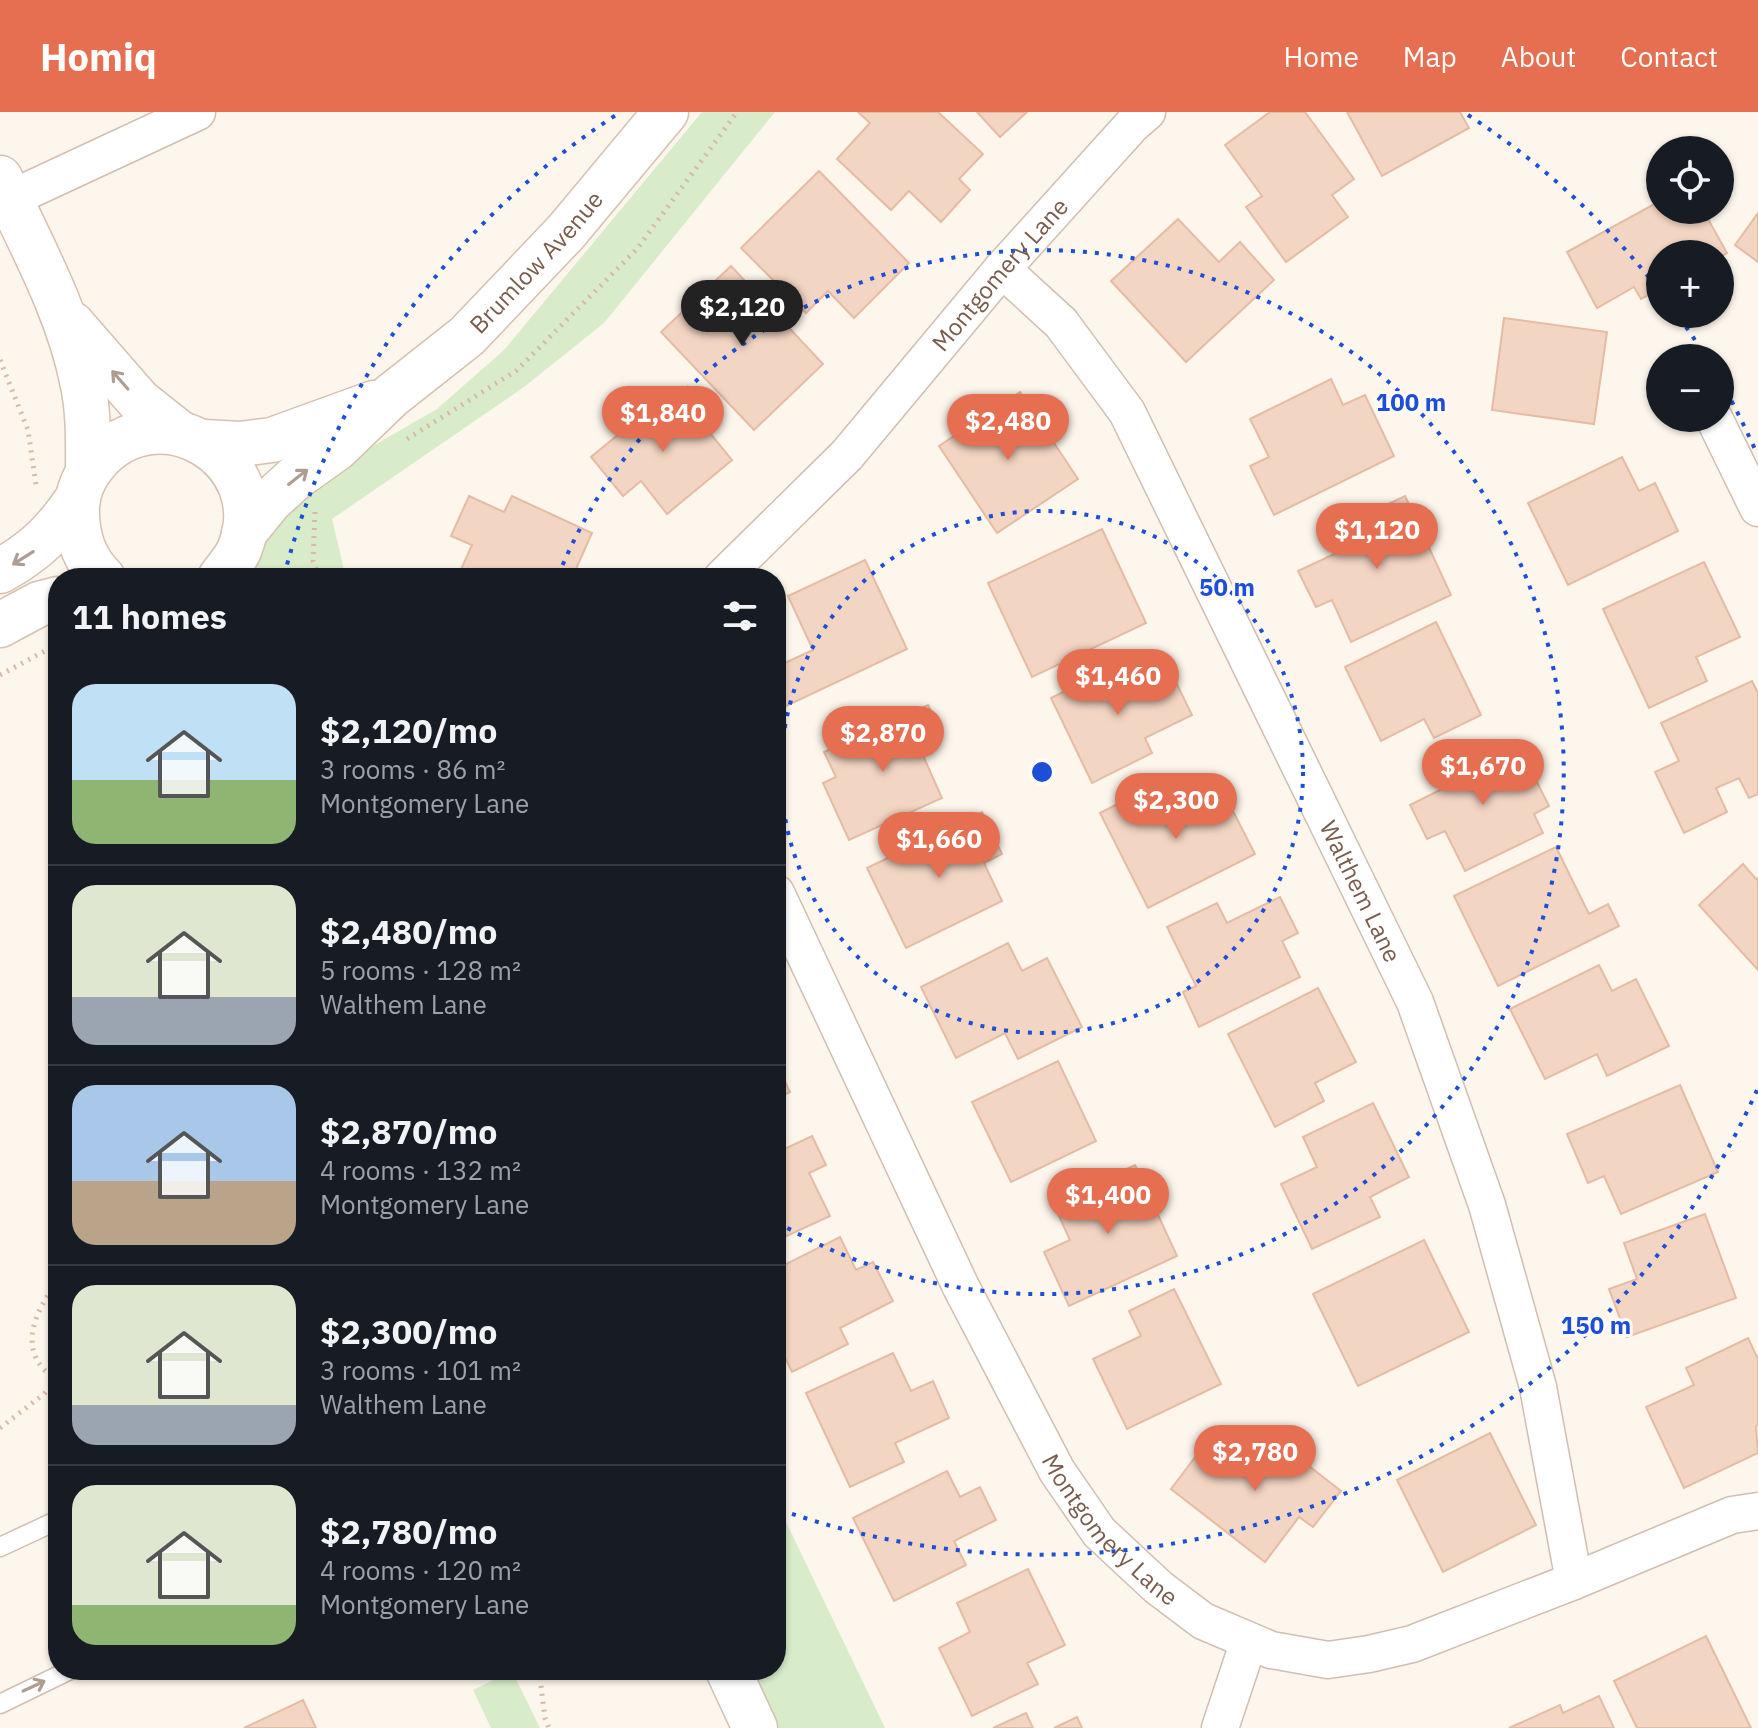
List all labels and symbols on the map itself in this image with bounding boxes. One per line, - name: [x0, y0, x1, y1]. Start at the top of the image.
- street label: Brumlow Avenue: [462, 184, 610, 340]
- street label: Montgomery Lane: [924, 191, 1075, 358]
- pin: $2,120: [677, 280, 807, 348]
- one-way arrow: [112, 370, 130, 390]
- pin: $1,840: [598, 386, 728, 454]
- text: 100 m: [1376, 386, 1446, 418]
- pin: $2,480: [943, 394, 1073, 462]
- one-way arrow: [287, 468, 308, 486]
- pin: $1,120: [1312, 503, 1442, 571]
- one-way arrow: [12, 549, 34, 566]
- text: 50 m: [1199, 571, 1255, 603]
- pin: $1,460: [1053, 649, 1183, 717]
- pin: $2,870: [818, 706, 948, 774]
- pin: $1,670: [1418, 739, 1548, 807]
- centre of rings: [1028, 758, 1056, 786]
- pin: $2,300: [1111, 773, 1241, 841]
- pin: $1,660: [874, 812, 1004, 880]
- street label: Walthem Lane: [1313, 815, 1409, 967]
- pin: $1,400: [1043, 1168, 1173, 1236]
- text: 150 m: [1561, 1309, 1631, 1341]
- pin: $2,780: [1190, 1425, 1320, 1493]
- street label: Montgomery Lane: [1035, 1448, 1184, 1612]
- one-way arrow: [22, 1678, 46, 1693]

